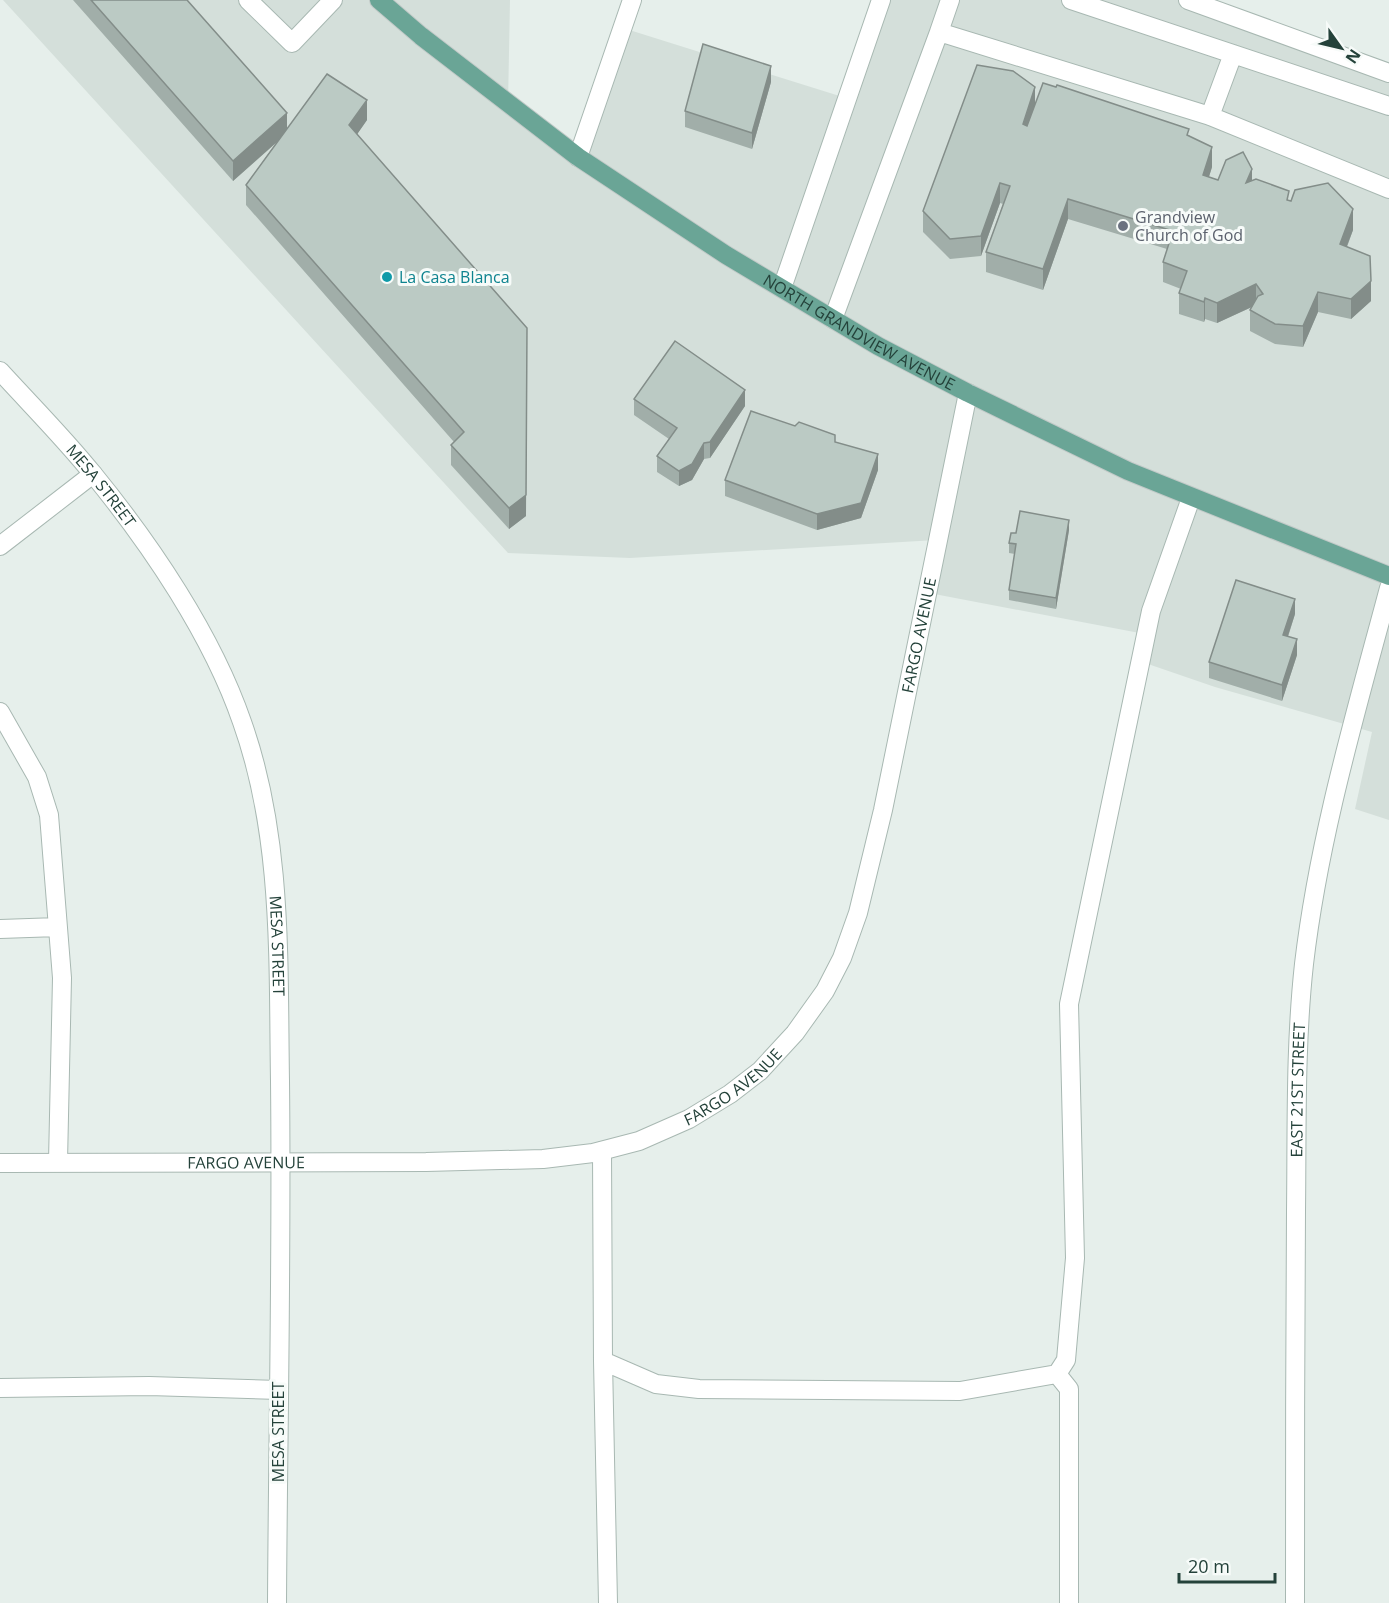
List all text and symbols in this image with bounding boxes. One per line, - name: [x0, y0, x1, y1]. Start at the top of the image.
- north arrow: [1311, 18, 1371, 78]
- text: N: [1341, 45, 1366, 68]
- place label: Grandview Church of God: [1135, 206, 1243, 246]
- marker: Grandview Church of God: [1116, 219, 1130, 233]
- place label: La Casa Blanca: [399, 266, 510, 288]
- street label: NORTH GRANDVIEW AVENUE: [759, 269, 959, 395]
- marker: La Casa Blanca: [380, 270, 394, 284]
- street label: MESA STREET: [61, 439, 141, 532]
- street label: FARGO AVENUE: [896, 575, 941, 695]
- street label: MESA STREET: [264, 895, 290, 996]
- street label: EAST 21ST STREET: [1285, 1022, 1310, 1158]
- street label: FARGO AVENUE: [681, 1043, 787, 1131]
- street label: FARGO AVENUE: [187, 1151, 305, 1174]
- street label: MESA STREET: [267, 1382, 289, 1482]
- scale bar: [1179, 1546, 1275, 1584]
- text: 20 m: [1188, 1554, 1230, 1578]

